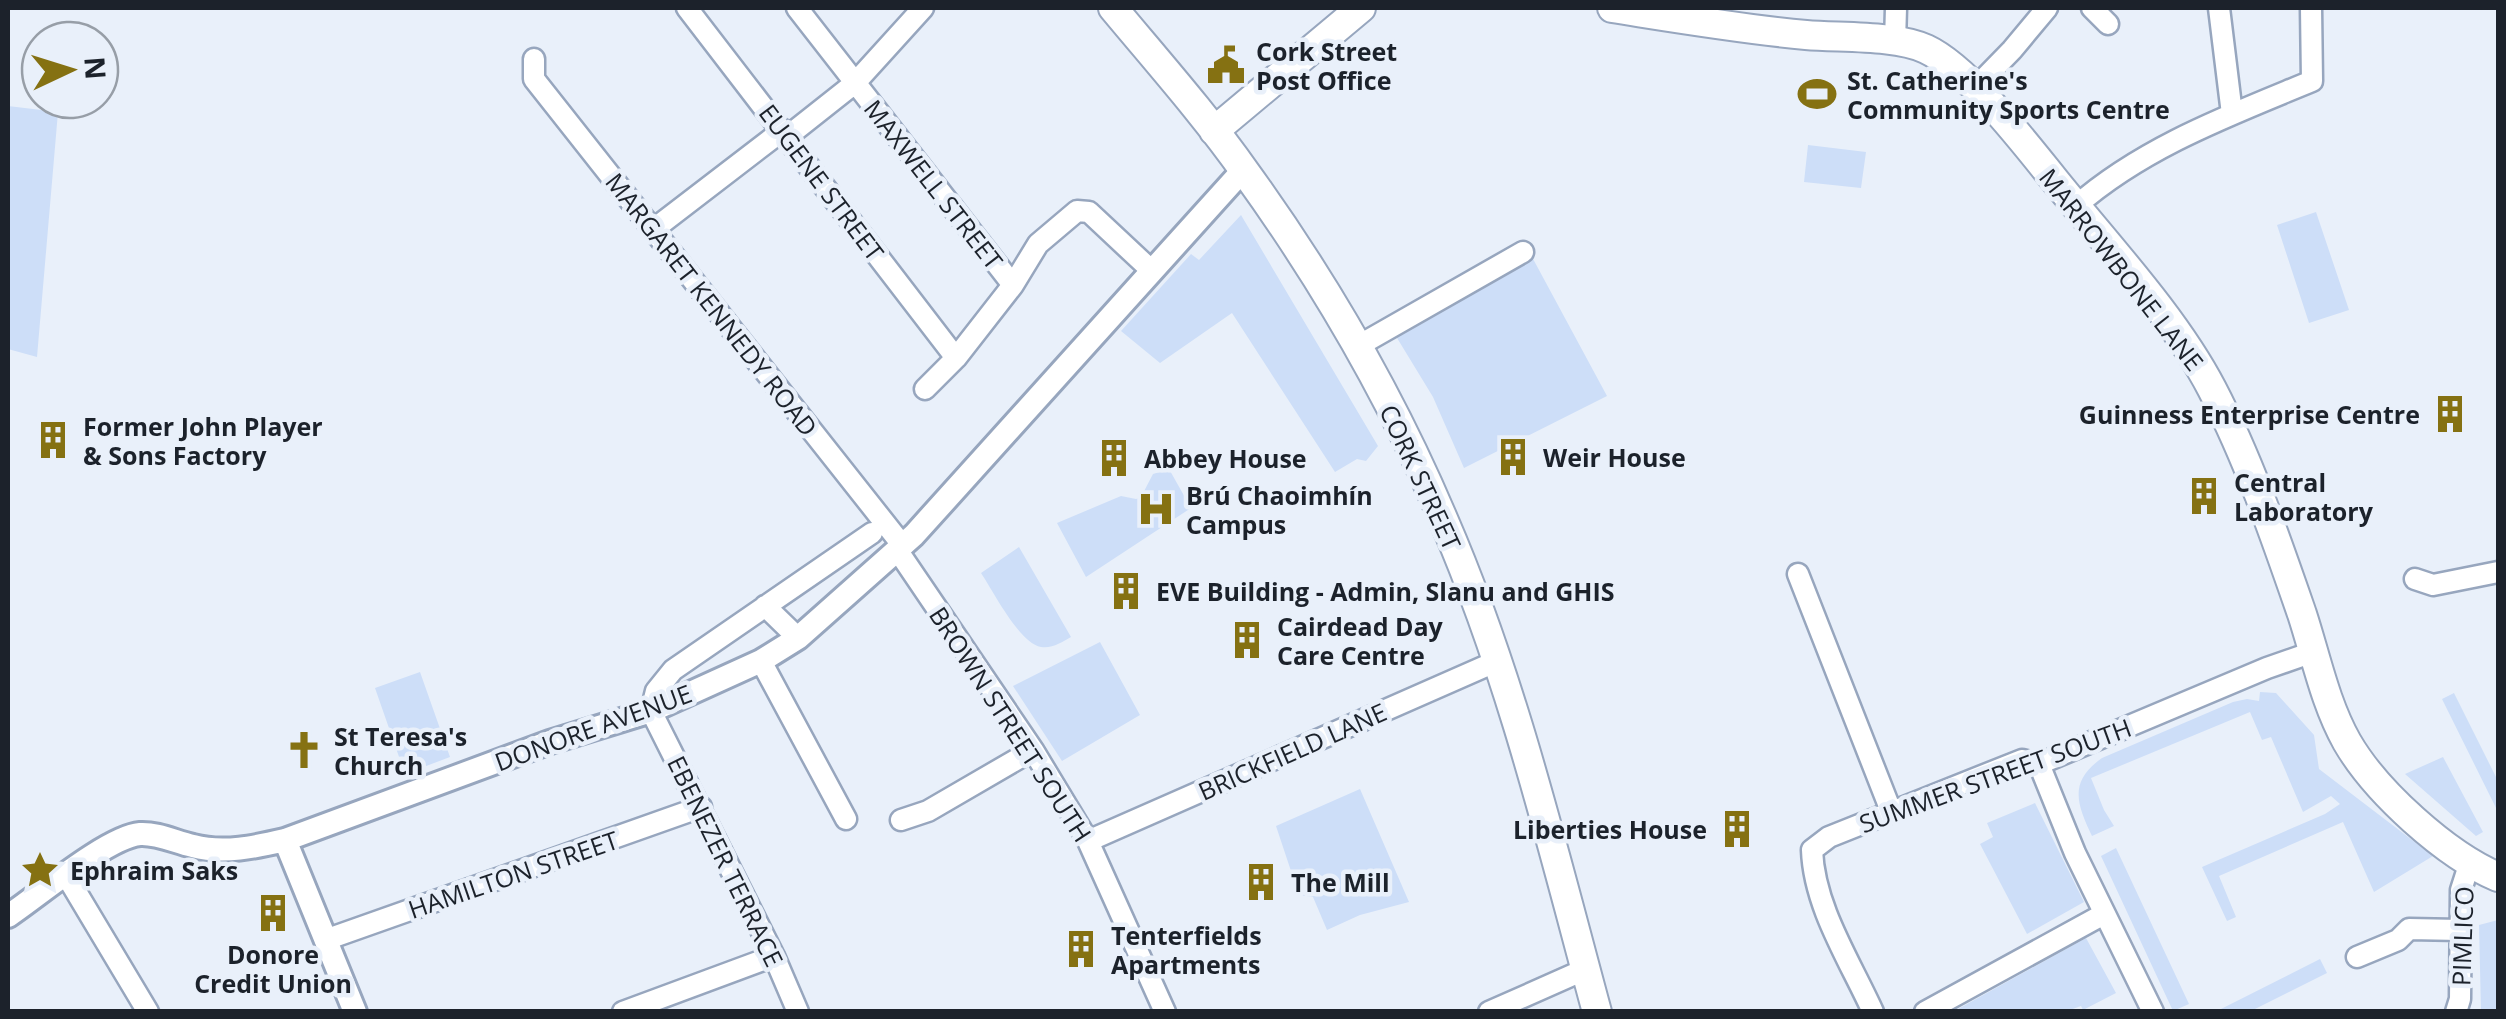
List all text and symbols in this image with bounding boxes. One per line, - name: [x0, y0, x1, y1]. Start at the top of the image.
- north arrow: [20, 20, 120, 120]
- place label: Cork Street Post Office: [1256, 34, 1397, 97]
- public building icon: Cork Street Post Office: [1205, 44, 1247, 86]
- text: N: [76, 56, 116, 81]
- place label: St. Catherine's Community Sports Centre: [1847, 63, 2170, 126]
- sports icon: St. Catherine's Community Sports Centre: [1796, 73, 1838, 115]
- street label: MAXWELL STREET: [857, 92, 1011, 276]
- street label: EUGENE STREET: [752, 97, 892, 267]
- street label: MARROWBONE LANE: [2032, 161, 2212, 377]
- street label: MARGARET KENNEDY ROAD: [598, 165, 826, 443]
- building icon: Guinness Enterprise Centre: [2429, 393, 2471, 435]
- place label: Guinness Enterprise Centre: [2079, 397, 2420, 431]
- street label: CORK STREET: [1372, 399, 1470, 555]
- place label: Former John Player & Sons Factory: [83, 409, 323, 472]
- building icon: Former John Player & Sons Factory: [32, 419, 74, 461]
- building icon: Weir House: [1492, 436, 1534, 478]
- building icon: Abbey House: [1093, 437, 1135, 479]
- place label: Weir House: [1543, 440, 1686, 474]
- place label: Abbey House: [1144, 441, 1307, 475]
- place label: Central Laboratory: [2234, 465, 2374, 528]
- building icon: Central Laboratory: [2183, 475, 2225, 517]
- place label: Brú Chaoimhín Campus: [1186, 478, 1373, 541]
- hospital icon: Brú Chaoimhín Campus: [1135, 488, 1177, 530]
- building icon: EVE Building - Admin, Slanu and GHIS: [1105, 570, 1147, 612]
- place label: EVE Building - Admin, Slanu and GHIS: [1156, 574, 1615, 608]
- street label: BROWN STREET SOUTH: [922, 600, 1100, 848]
- place label: Cairdead Day Care Centre: [1277, 609, 1444, 672]
- building icon: Cairdead Day Care Centre: [1226, 619, 1268, 661]
- street label: DONORE AVENUE: [490, 676, 696, 778]
- street label: BRICKFIELD LANE: [1193, 694, 1391, 808]
- street label: SUMMER STREET SOUTH: [1854, 710, 2136, 840]
- place label: St Teresa's Church: [334, 719, 467, 782]
- church icon: St Teresa's Church: [283, 729, 325, 771]
- street label: EBENEZER TERRACE: [660, 750, 792, 972]
- building icon: Liberties House: [1716, 808, 1758, 850]
- place label: Liberties House: [1513, 812, 1707, 846]
- street label: HAMILTON STREET: [404, 822, 623, 926]
- place icon: Ephraim Saks: [19, 849, 61, 891]
- place label: Ephraim Saks: [70, 853, 238, 887]
- building icon: The Mill: [1240, 861, 1282, 903]
- place label: The Mill: [1291, 865, 1390, 899]
- street label: PIMLICO: [2443, 886, 2481, 986]
- building icon: Donore Credit Union: [252, 892, 294, 934]
- place label: Tenterfields Apartments: [1111, 918, 1262, 981]
- building icon: Tenterfields Apartments: [1060, 928, 1102, 970]
- place label: Donore Credit Union: [194, 937, 352, 1000]

